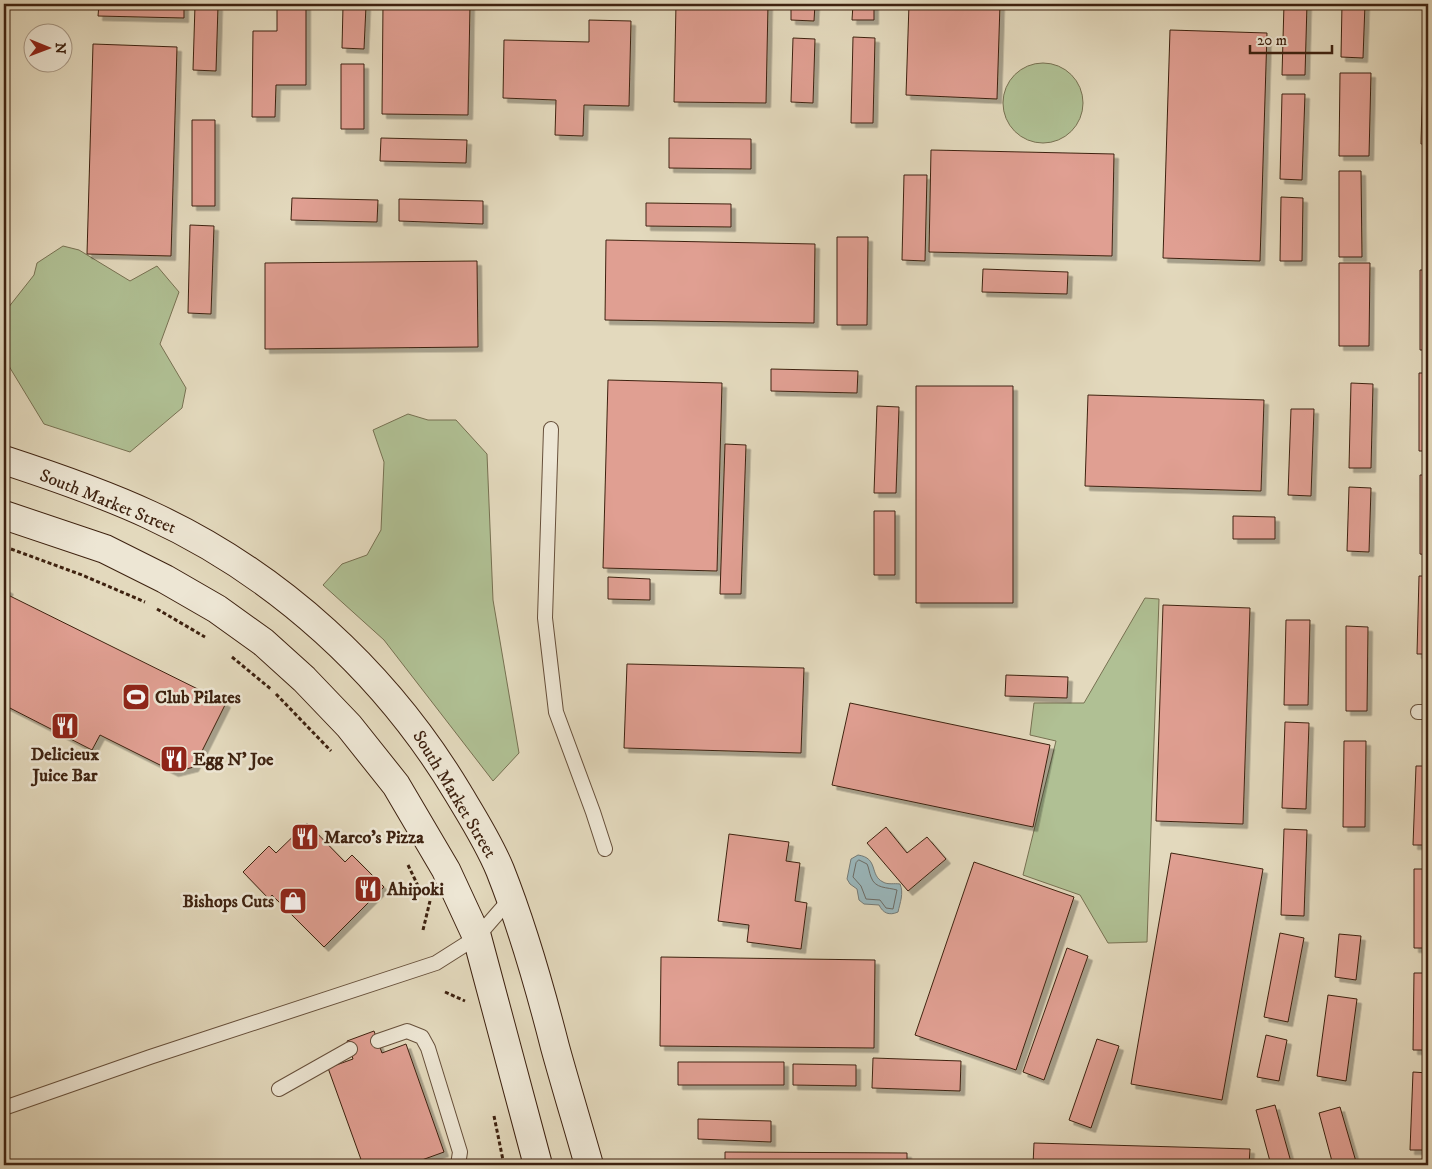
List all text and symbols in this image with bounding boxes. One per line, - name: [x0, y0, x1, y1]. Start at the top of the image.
- north arrow: [22, 22, 72, 72]
- scale bar: [1250, 22, 1332, 54]
- text: 20 m: [1257, 31, 1287, 50]
- text: N: [51, 42, 69, 55]
- street label: South Market Street: [36, 465, 179, 539]
- sports icon: Club Pilates: [121, 682, 151, 712]
- place label: Club Pilates: [155, 687, 241, 709]
- restaurant icon: Delicieux Juice Bar: [50, 711, 80, 741]
- street label: South Market Street: [407, 727, 501, 863]
- place label: Delicieux Juice Bar: [31, 744, 99, 787]
- restaurant icon: Egg N' Joe: [159, 744, 189, 774]
- place label: Egg N' Joe: [193, 749, 274, 771]
- restaurant icon: Marco's Pizza: [290, 822, 320, 852]
- place label: Marco's Pizza: [324, 827, 424, 849]
- restaurant icon: Ahipoki: [353, 874, 383, 904]
- place label: Ahipoki: [386, 879, 444, 901]
- shop icon: Bishops Cuts: [278, 886, 308, 916]
- place label: Bishops Cuts: [183, 891, 274, 913]

